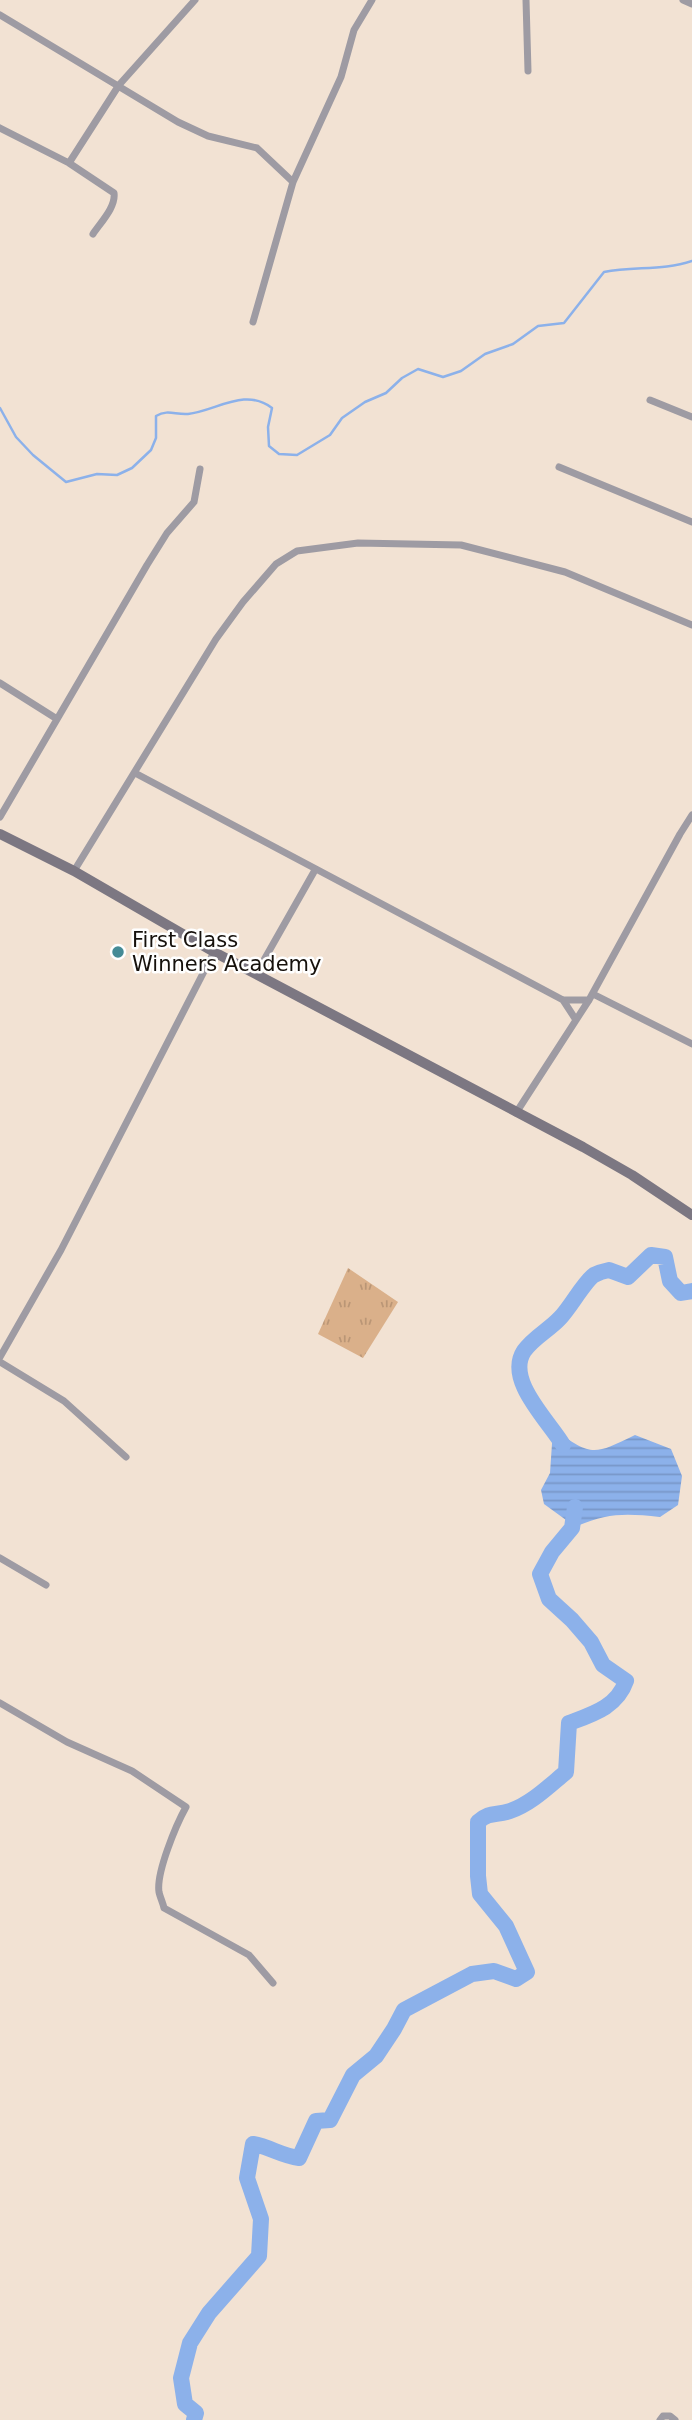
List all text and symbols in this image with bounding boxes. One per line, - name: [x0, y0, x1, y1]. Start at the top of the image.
- place label: First Class Winners Academy: [132, 928, 321, 976]
- marker: First Class Winners Academy: [110, 944, 126, 960]

